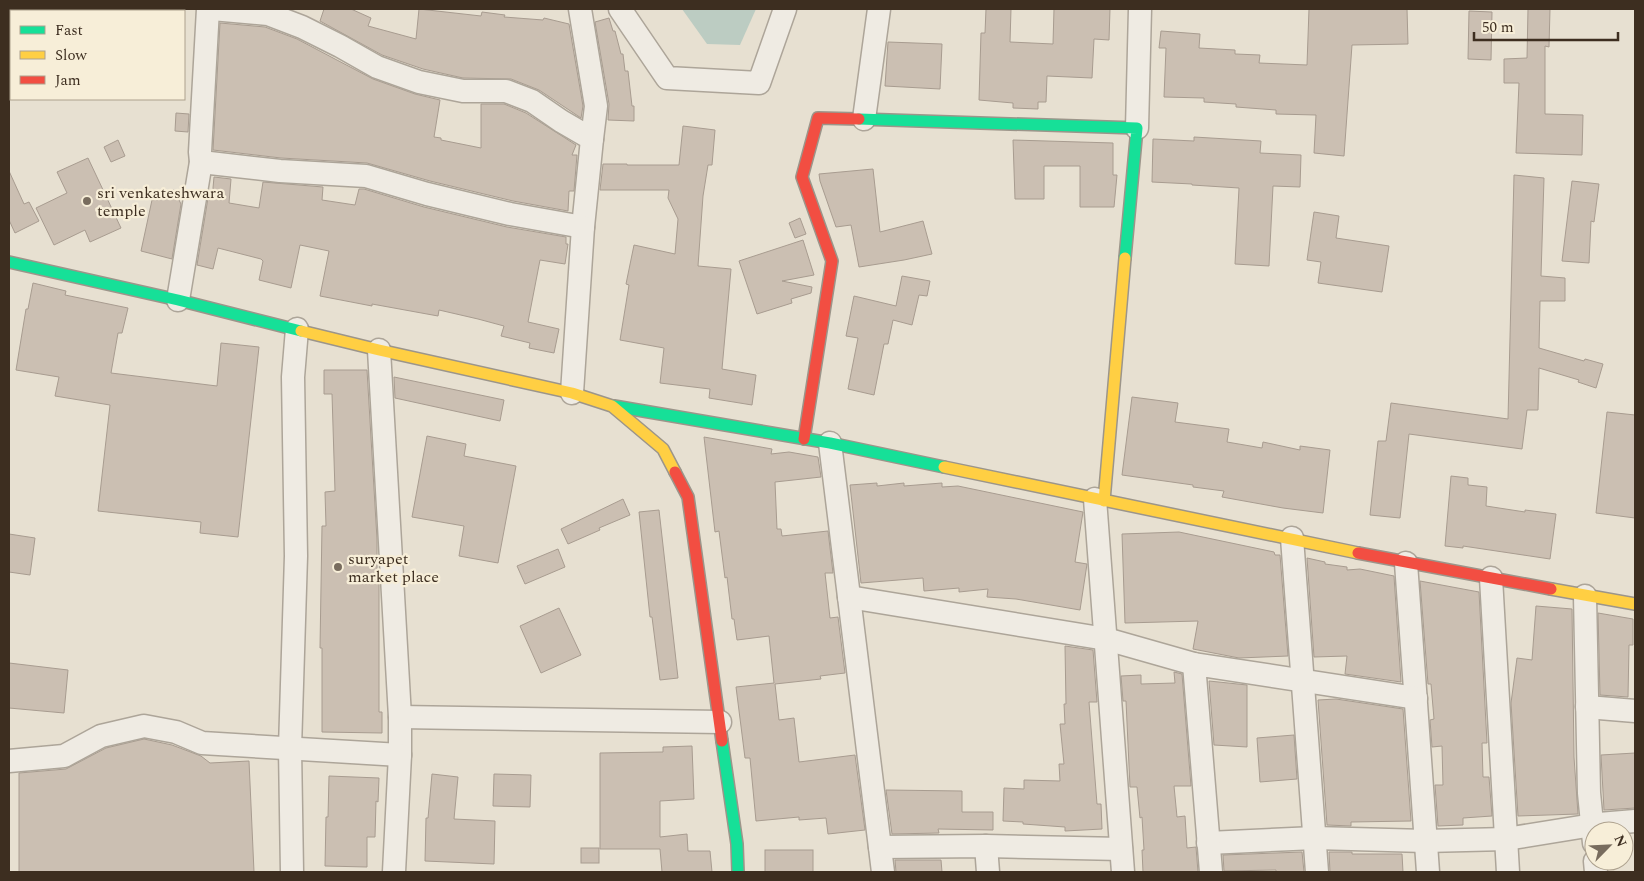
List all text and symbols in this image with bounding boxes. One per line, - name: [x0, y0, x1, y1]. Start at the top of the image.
- legend: [10, 10, 185, 100]
- scale bar: [1474, 10, 1618, 42]
- text: 50 m: [1482, 16, 1514, 39]
- text: Fast: [55, 19, 83, 42]
- text: Slow: [55, 44, 87, 67]
- text: Jam: [55, 69, 81, 92]
- place label: sri venkateshwara temple: [97, 181, 224, 223]
- marker: sri venkateshwara temple: [81, 195, 93, 207]
- place label: suryapet market place: [348, 547, 439, 589]
- marker: suryapet market place: [332, 561, 344, 573]
- north arrow: [1584, 821, 1634, 871]
- text: N: [1609, 831, 1632, 850]

